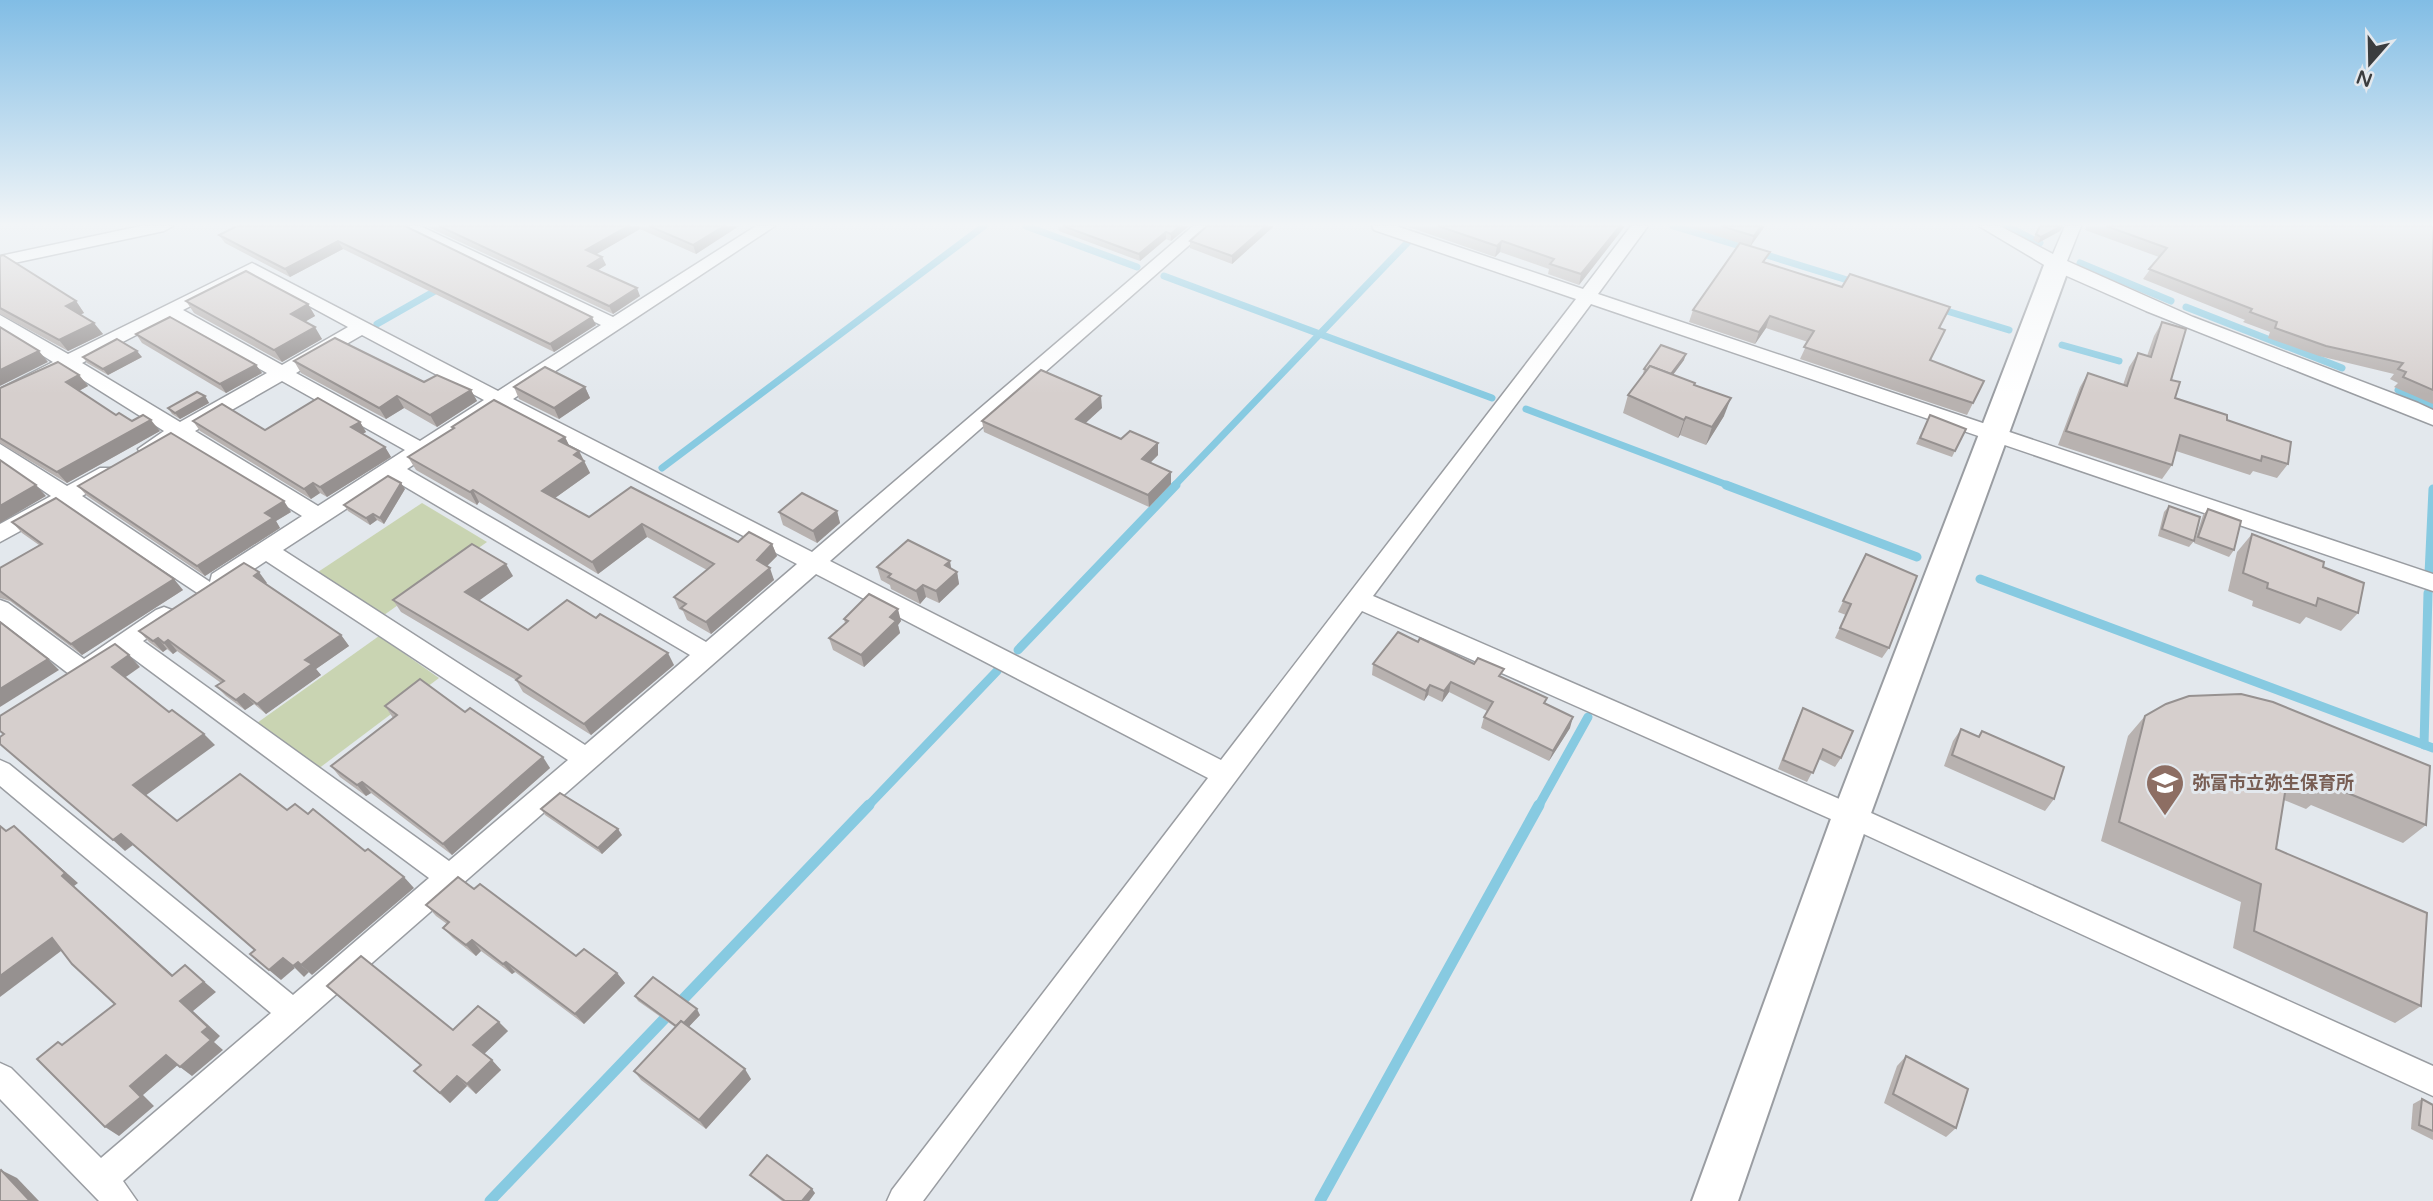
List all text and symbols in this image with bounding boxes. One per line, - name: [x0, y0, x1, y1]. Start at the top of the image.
- north arrow: [2335, 28, 2405, 98]
- text: N: [2354, 65, 2375, 91]
- school or university icon: 弥富市立弥生保育所: [2144, 762, 2186, 817]
- place label: 弥富市立弥生保育所: [2192, 772, 2354, 794]

